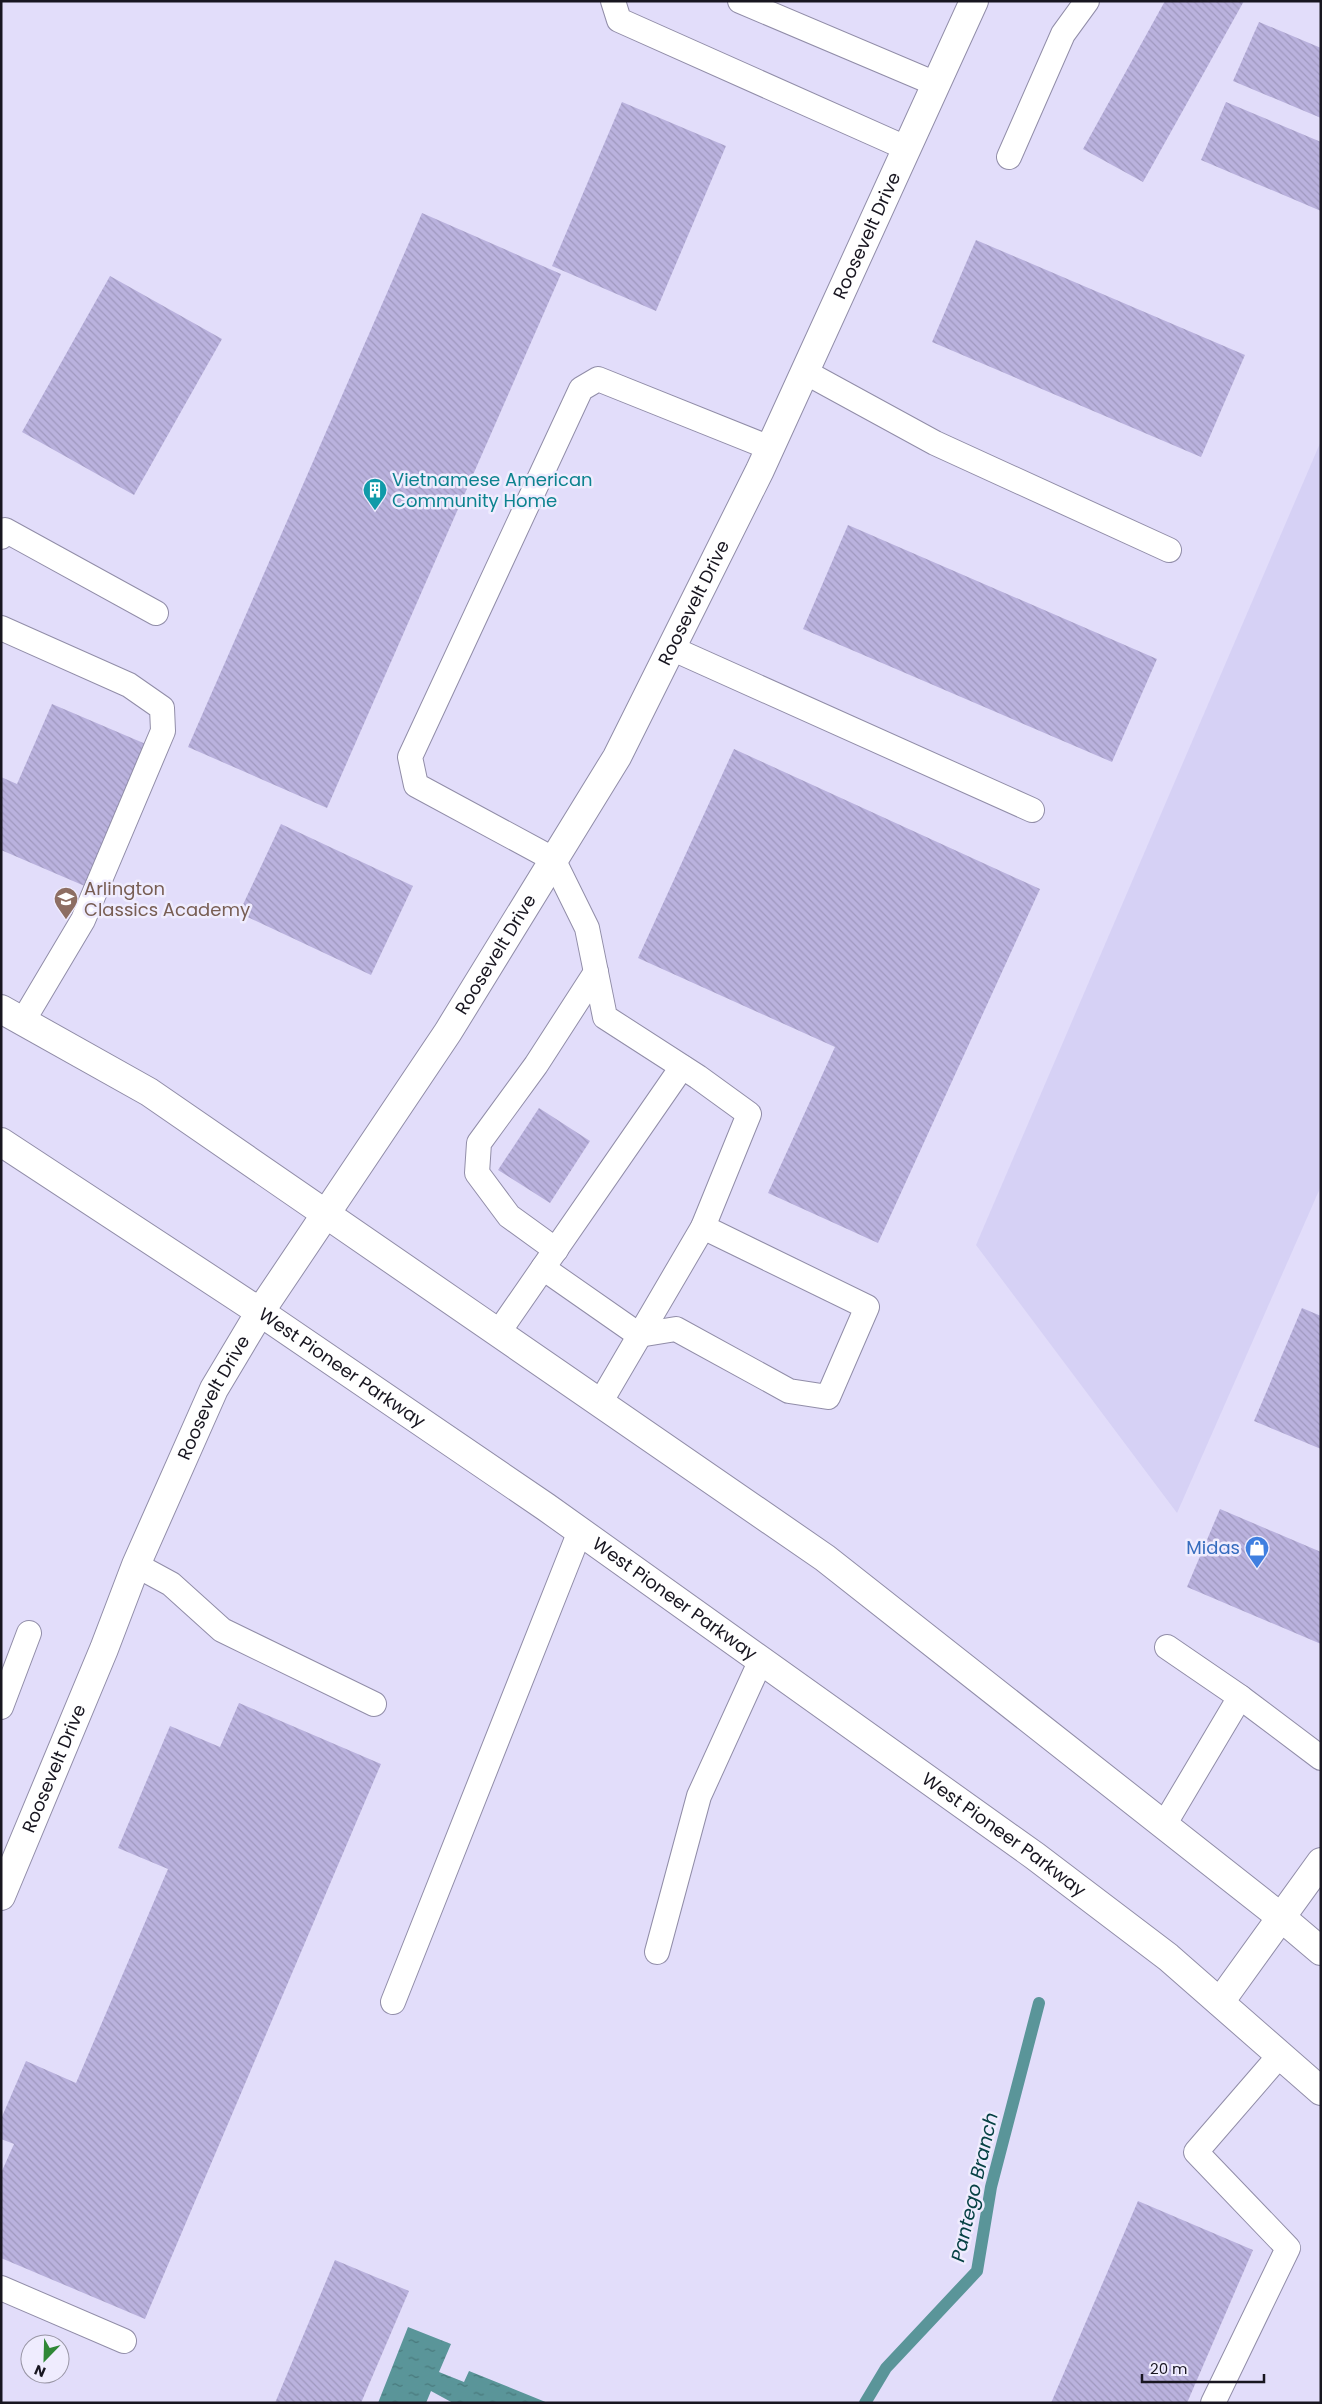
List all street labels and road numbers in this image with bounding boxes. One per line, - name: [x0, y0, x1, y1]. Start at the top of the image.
- street label: Roosevelt Drive: [827, 168, 906, 303]
- street label: Roosevelt Drive: [652, 536, 735, 669]
- street label: Roosevelt Drive: [449, 889, 542, 1019]
- street label: West Pioneer Parkway: [254, 1302, 431, 1433]
- street label: Roosevelt Drive: [171, 1330, 255, 1464]
- street label: West Pioneer Parkway: [587, 1531, 762, 1666]
- street label: Roosevelt Drive: [16, 1700, 92, 1836]
- street label: West Pioneer Parkway: [917, 1766, 1091, 1902]

